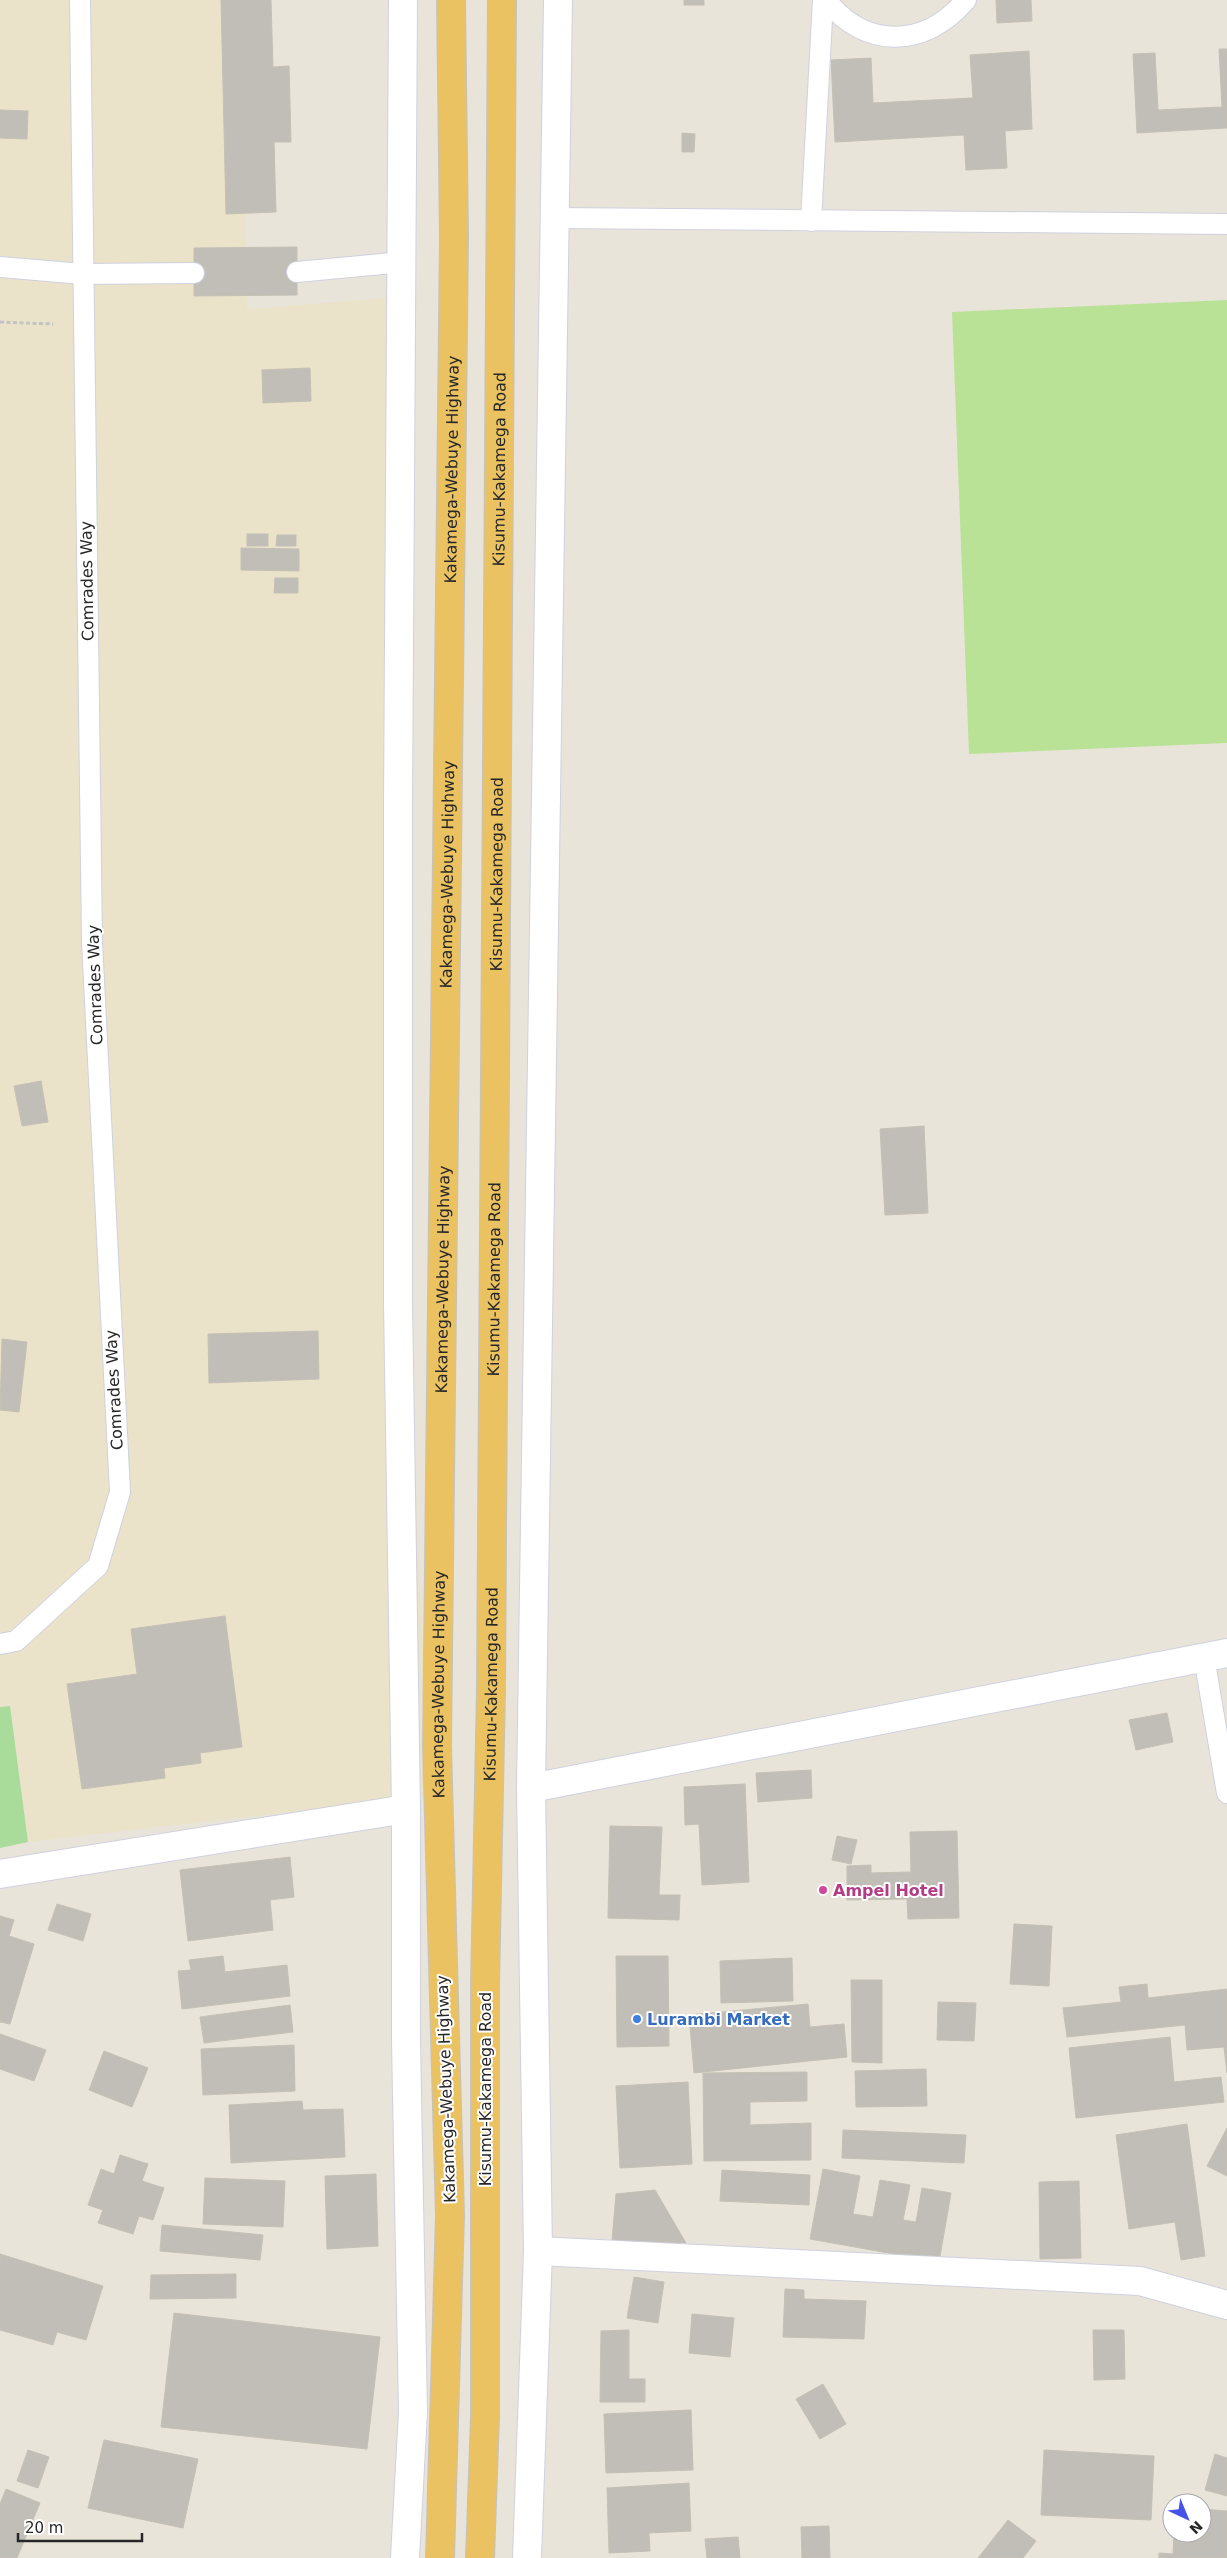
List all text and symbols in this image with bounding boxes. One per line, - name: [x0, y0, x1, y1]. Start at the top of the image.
- street label: Kakamega-Webuye Highway: [441, 355, 462, 583]
- street label: Kisumu-Kakamega Road: [489, 372, 509, 566]
- street label: Comrades Way: [76, 521, 98, 641]
- street label: Kakamega-Webuye Highway: [436, 760, 458, 988]
- street label: Kisumu-Kakamega Road: [486, 777, 506, 971]
- street label: Comrades Way: [83, 924, 107, 1046]
- street label: Kakamega-Webuye Highway: [431, 1165, 453, 1393]
- street label: Kisumu-Kakamega Road: [484, 1182, 504, 1376]
- street label: Comrades Way: [101, 1329, 127, 1451]
- street label: Kakamega-Webuye Highway: [427, 1570, 448, 1799]
- street label: Kisumu-Kakamega Road: [480, 1587, 501, 1782]
- place label: Ampel Hotel: [833, 1881, 944, 1900]
- marker: Ampel Hotel: [817, 1884, 829, 1896]
- street label: Kakamega-Webuye Highway: [433, 1975, 459, 2203]
- street label: Kisumu-Kakamega Road: [476, 1992, 495, 2186]
- place label: Lurambi Market: [647, 2010, 790, 2029]
- marker: Lurambi Market: [631, 2013, 643, 2025]
- north arrow: [1162, 2493, 1212, 2543]
- scale bar: [18, 2510, 141, 2542]
- text: N: [1186, 2518, 1206, 2537]
- text: 20 m: [25, 2519, 63, 2537]

